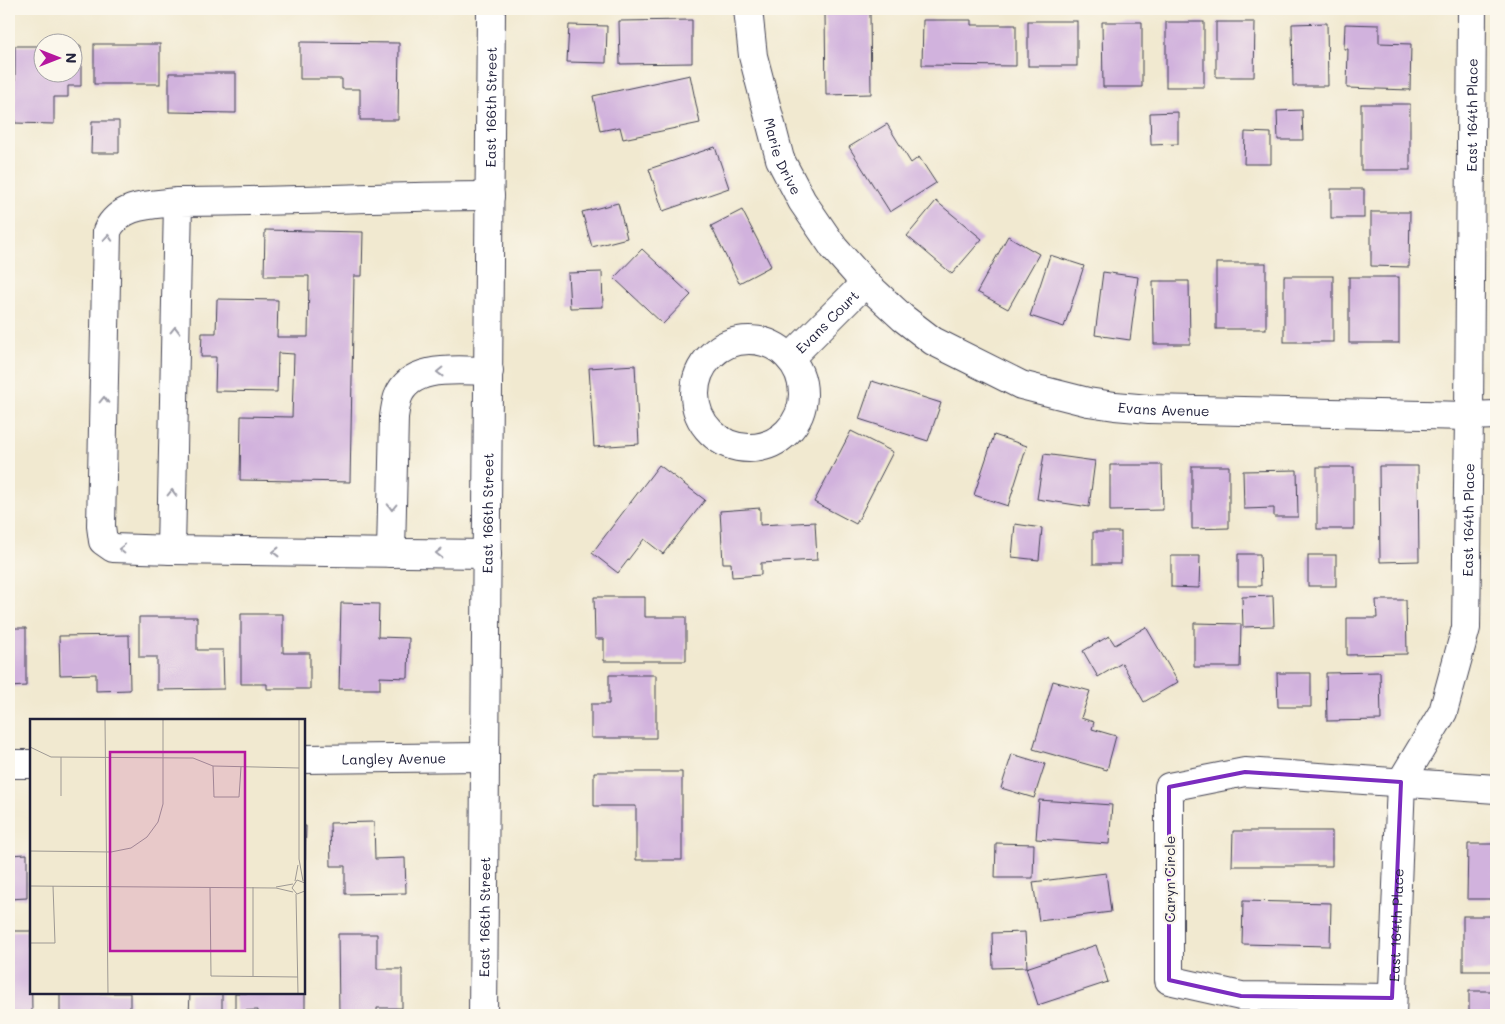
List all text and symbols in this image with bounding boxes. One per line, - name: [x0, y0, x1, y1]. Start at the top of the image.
- north arrow: [32, 32, 82, 82]
- street label: East 166th Street: [480, 47, 500, 167]
- text: N: [62, 53, 81, 63]
- street label: East 164th Place: [1461, 58, 1481, 172]
- street label: Marie Drive: [760, 116, 806, 198]
- one-way arrow: [102, 234, 113, 242]
- street label: Evans Court: [791, 285, 863, 357]
- one-way arrow: [170, 326, 180, 334]
- one-way arrow: [436, 366, 444, 377]
- one-way arrow: [98, 396, 109, 404]
- street label: Evans Avenue: [1117, 397, 1210, 420]
- street label: East 166th Street: [477, 453, 497, 573]
- street label: East 164th Place: [1457, 463, 1478, 577]
- one-way arrow: [167, 488, 177, 496]
- one-way arrow: [387, 503, 397, 511]
- one-way arrow: [118, 543, 126, 554]
- one-way arrow: [272, 547, 280, 557]
- one-way arrow: [434, 548, 442, 558]
- inset map: [30, 719, 305, 994]
- street label: Langley Avenue: [342, 748, 446, 768]
- street label: Caryn Circle: [1160, 835, 1179, 923]
- street label: East 166th Street: [474, 857, 494, 977]
- street label: East 164th Place: [1384, 868, 1407, 982]

